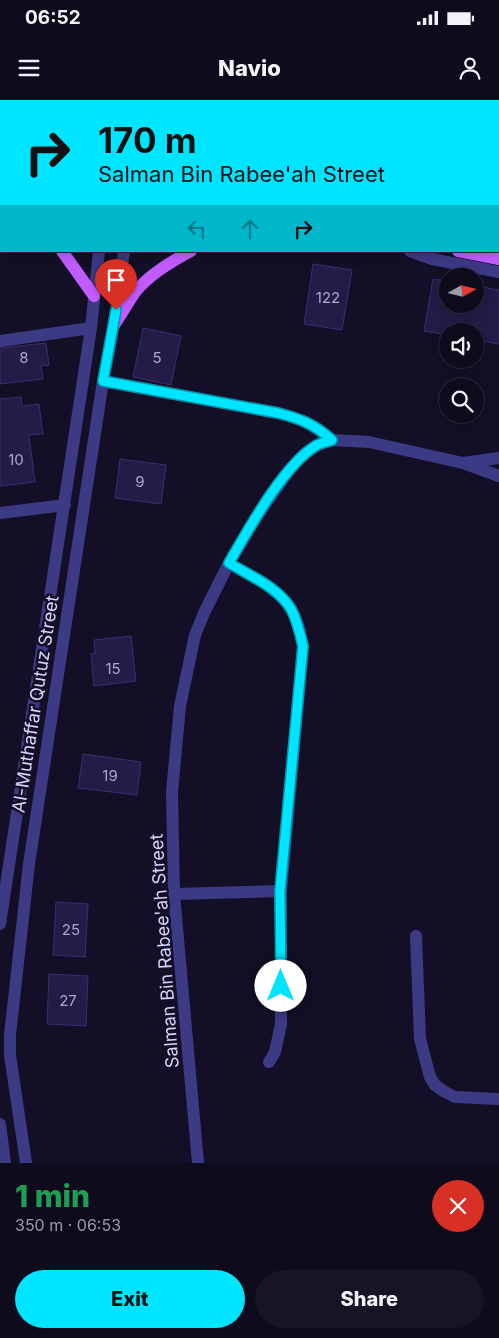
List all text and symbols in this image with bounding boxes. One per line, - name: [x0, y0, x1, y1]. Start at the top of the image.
- text: 06:52: [25, 6, 81, 29]
- icon: menu: [15, 54, 43, 82]
- icon: person: [456, 54, 484, 82]
- text: Navio: [218, 55, 281, 81]
- text: 170 m: [98, 119, 197, 161]
- icon: right: [15, 120, 80, 185]
- text: Salman Bin Rabee'ah Street: [98, 161, 385, 187]
- icon: left: [183, 215, 211, 243]
- icon: ahead: [236, 215, 264, 243]
- icon: right: [289, 215, 317, 243]
- pin: [95, 259, 137, 310]
- icon: arrive: [102, 266, 130, 294]
- north arrow: [439, 268, 484, 312]
- map controls: [439, 268, 484, 423]
- house number: 122: [316, 288, 340, 307]
- button: sound: [439, 323, 484, 368]
- house number: 8: [19, 348, 29, 367]
- house number: 5: [152, 348, 162, 367]
- button: search: [439, 378, 484, 423]
- house number: 10: [8, 450, 24, 469]
- house number: 9: [135, 472, 145, 491]
- street label: Al-Muthaffar Qutuz Street: [7, 594, 63, 814]
- house number: 15: [105, 659, 121, 678]
- house number: 19: [102, 766, 118, 785]
- street label: Salman Bin Rabee'ah Street: [145, 833, 183, 1069]
- house number: 25: [62, 920, 80, 939]
- position arrow: [254, 959, 306, 1011]
- house number: 27: [59, 991, 77, 1010]
- text: 1 min: [15, 1178, 90, 1214]
- button: close: [432, 1180, 484, 1232]
- text: 350 m · 06:53: [15, 1215, 121, 1235]
- button: Exit: [15, 1270, 245, 1328]
- button: Share: [255, 1270, 484, 1328]

